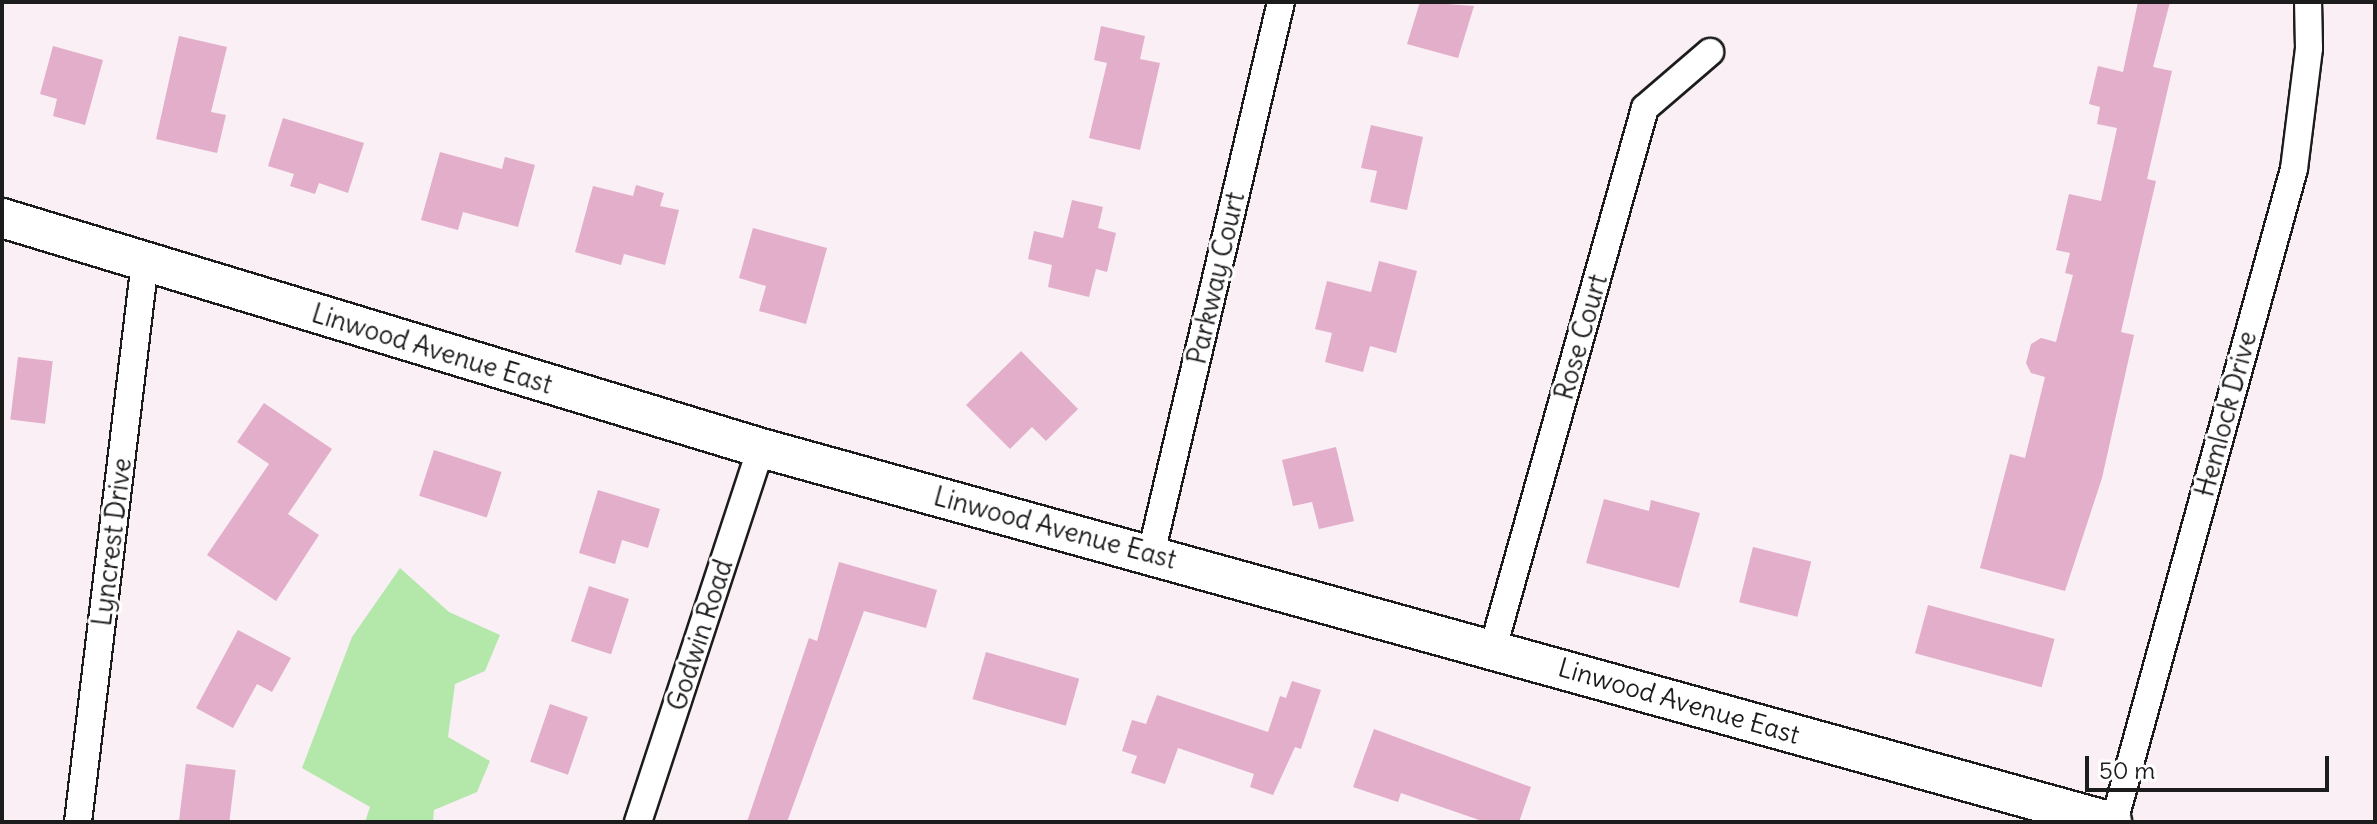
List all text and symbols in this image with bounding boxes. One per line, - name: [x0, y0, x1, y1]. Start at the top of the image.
- street label: Parkway Court: [1181, 189, 1251, 367]
- street label: Rose Court: [1548, 271, 1614, 403]
- street label: Linwood Avenue East: [308, 298, 556, 400]
- street label: Hemlock Drive: [2189, 328, 2263, 500]
- street label: Lyncrest Drive: [86, 456, 138, 628]
- street label: Linwood Avenue East: [930, 481, 1180, 575]
- street label: Godwin Road: [661, 555, 739, 715]
- street label: Linwood Avenue East: [1555, 652, 1803, 750]
- scale bar: [2089, 740, 2333, 790]
- text: 50 m: [2099, 755, 2155, 785]

